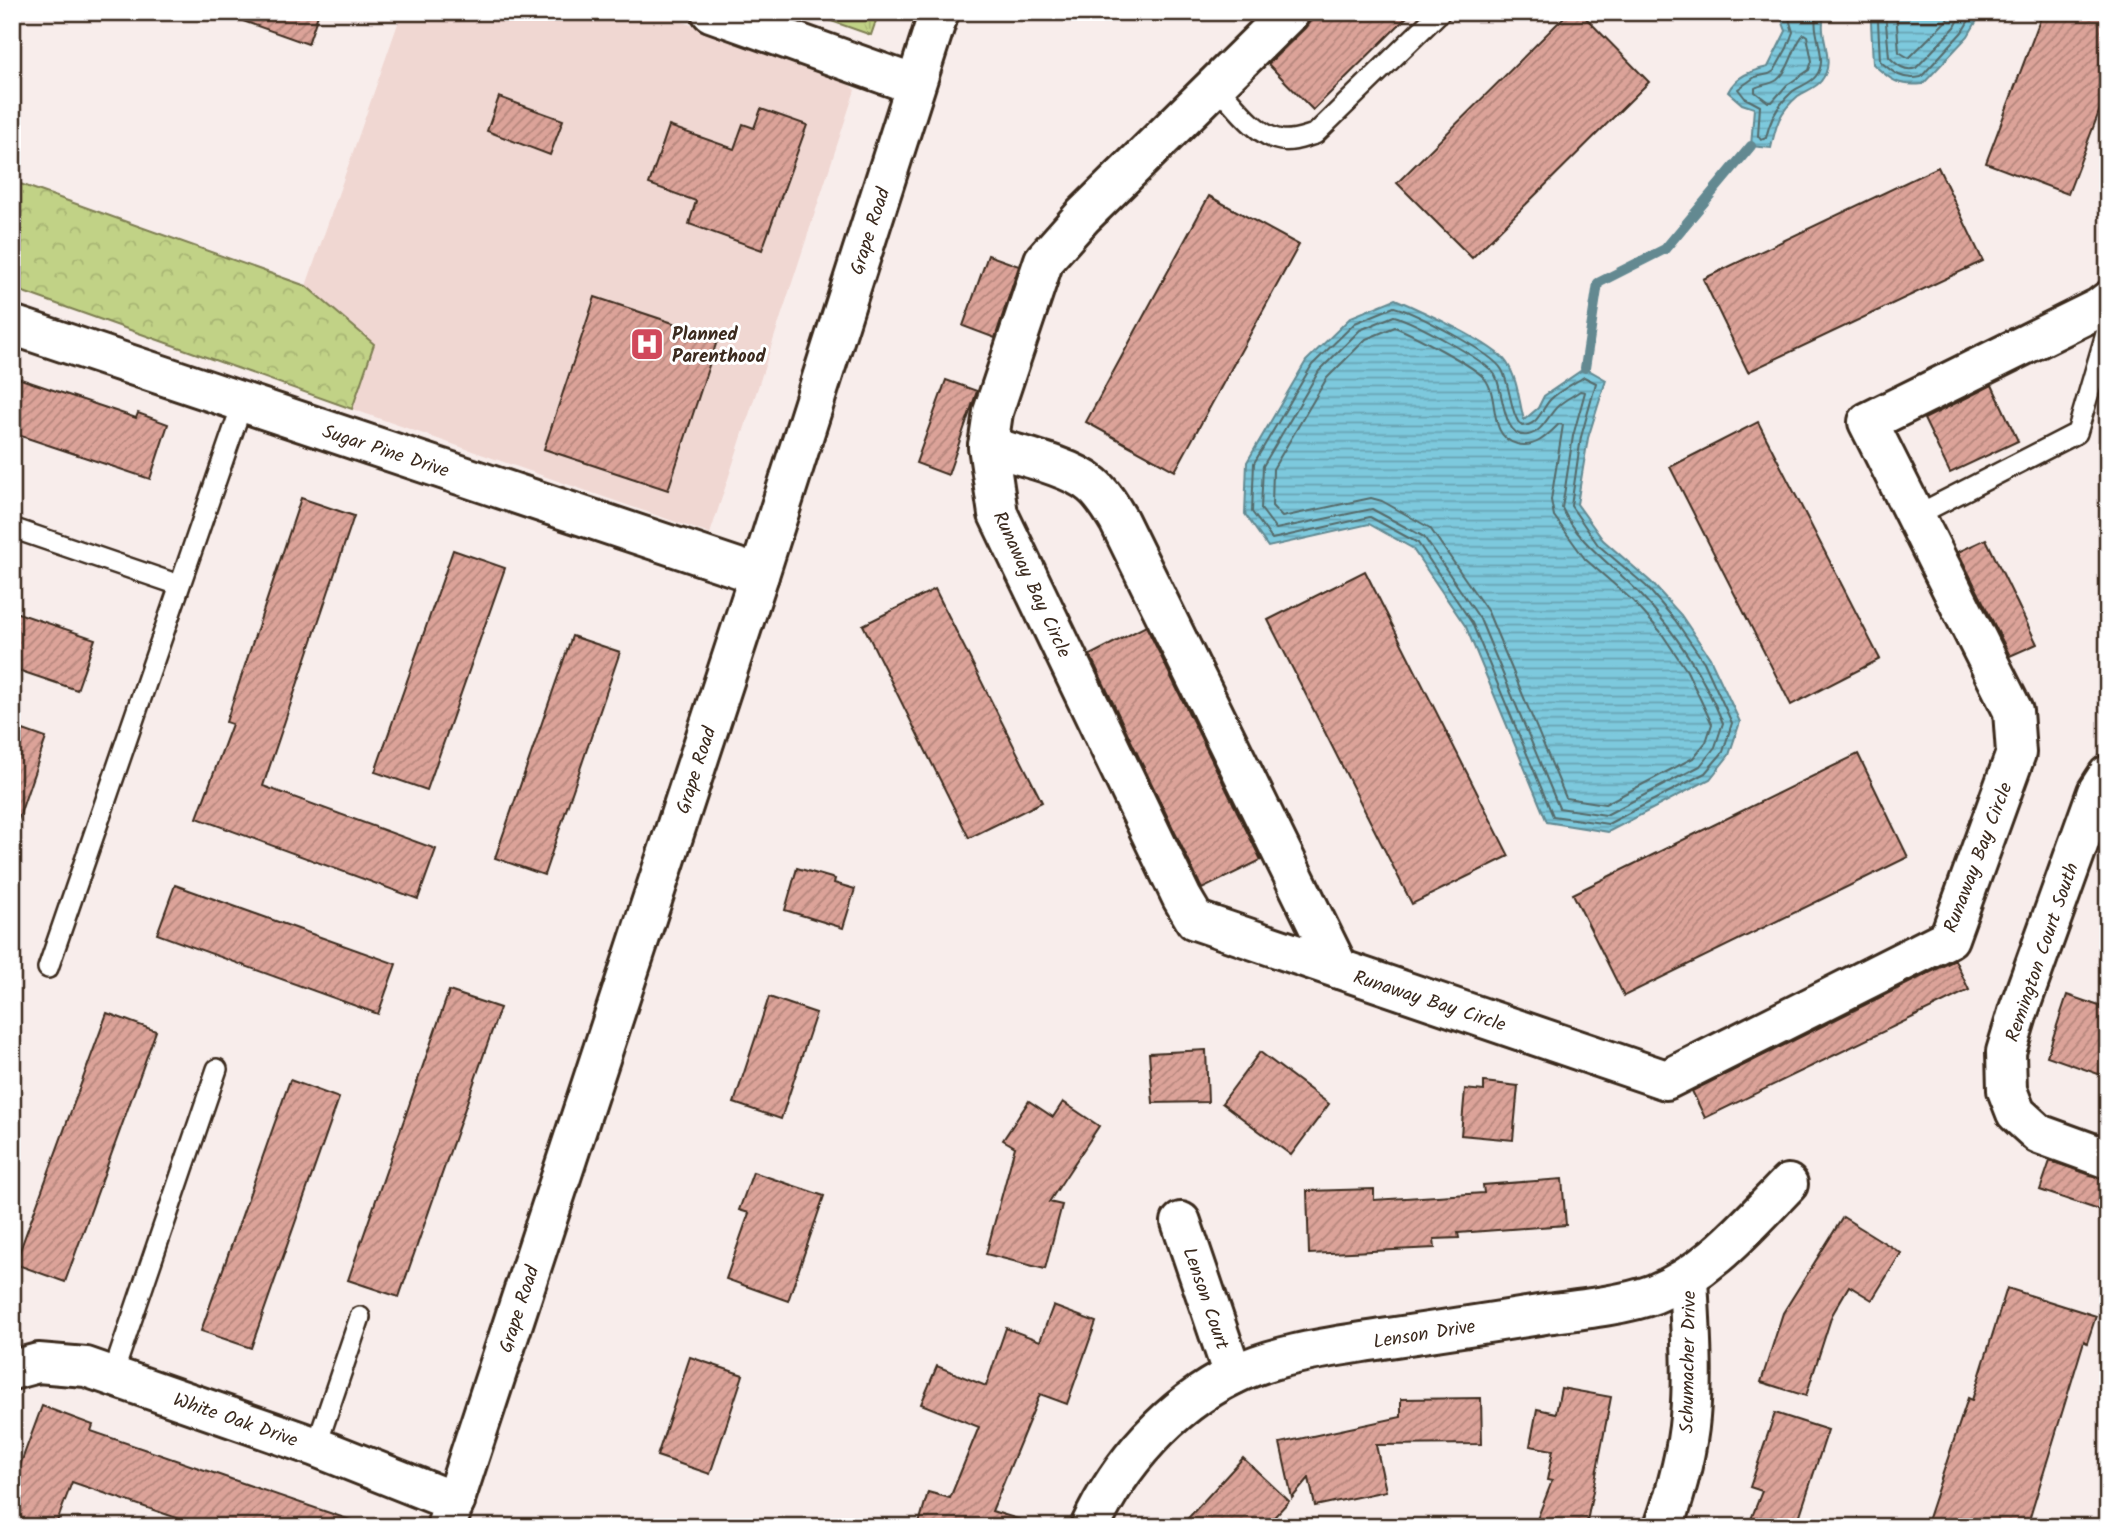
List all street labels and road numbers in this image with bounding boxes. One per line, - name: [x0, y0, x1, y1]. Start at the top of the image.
- street label: Grape Road: [843, 184, 899, 279]
- street label: Sugar Pine Drive: [318, 417, 453, 487]
- street label: Runaway Bay Circle: [984, 506, 1079, 664]
- street label: Grape Road: [669, 723, 725, 818]
- street label: Runaway Bay Circle: [1936, 778, 2022, 937]
- street label: Remington Court South: [1998, 859, 2088, 1046]
- street label: Runaway Bay Circle: [1349, 963, 1510, 1041]
- street label: Lenson Court: [1174, 1244, 1237, 1354]
- street label: Grape Road: [492, 1262, 548, 1357]
- street label: Schumacher Drive: [1673, 1290, 1705, 1434]
- street label: Lenson Drive: [1371, 1312, 1478, 1358]
- street label: White Oak Drive: [169, 1386, 302, 1456]

